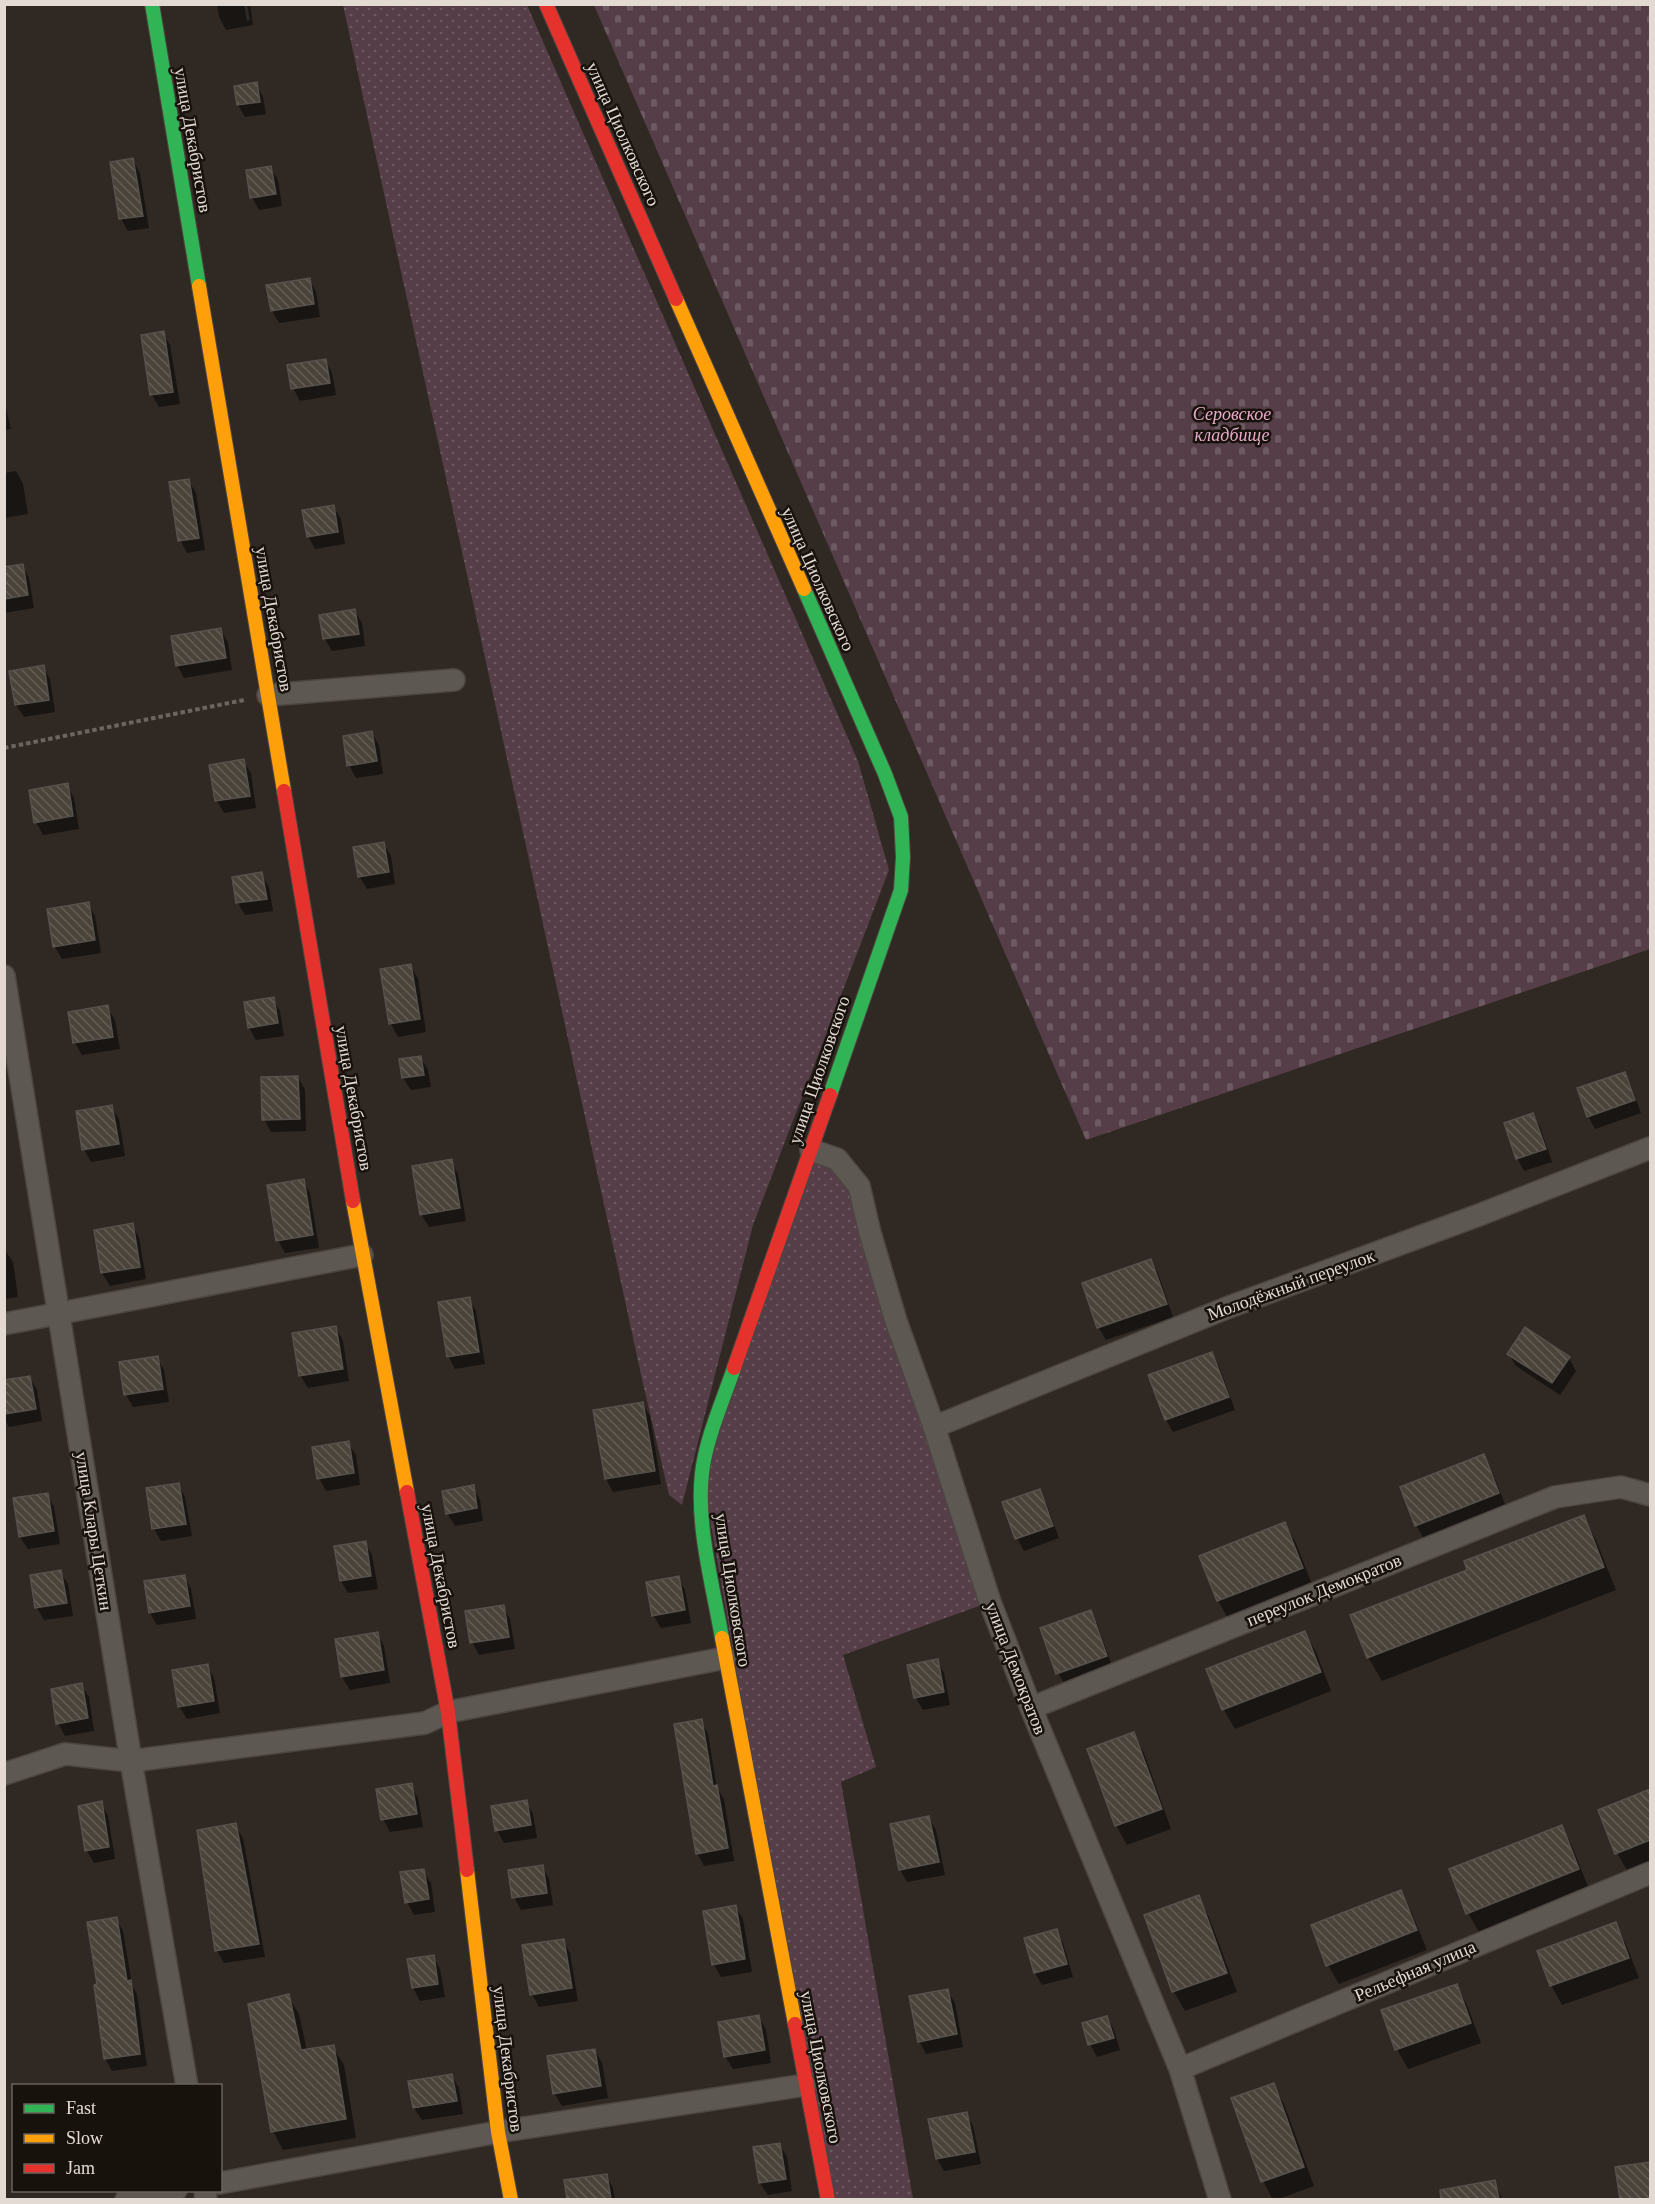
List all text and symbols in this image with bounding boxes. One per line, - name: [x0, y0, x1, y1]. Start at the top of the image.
- street label: улица Циолковского: [582, 59, 664, 209]
- street label: улица Декабристов: [170, 66, 216, 214]
- park label: Серовское кладбище: [1193, 404, 1271, 445]
- street label: улица Циолковского: [777, 504, 859, 654]
- street label: улица Декабристов: [251, 545, 297, 693]
- street label: улица Циолковского: [784, 993, 854, 1147]
- street label: улица Декабристов: [331, 1024, 377, 1172]
- street label: Молодёжный переулок: [1205, 1245, 1378, 1325]
- street label: улица Клары Цеткин: [72, 1450, 116, 1612]
- street label: улица Декабристов: [417, 1502, 465, 1650]
- street label: улица Циолковского: [711, 1512, 755, 1668]
- street label: переулок Демократов: [1244, 1550, 1404, 1630]
- street label: улица Демократов: [982, 1599, 1050, 1737]
- street label: Рельефная улица: [1351, 1936, 1479, 2006]
- street label: улица Декабристов: [489, 1985, 527, 2133]
- street label: улица Циолковского: [796, 1989, 846, 2145]
- legend: [12, 2084, 222, 2192]
- text: Fast: [66, 2098, 96, 2118]
- text: Slow: [66, 2128, 103, 2148]
- text: Jam: [66, 2158, 95, 2178]

